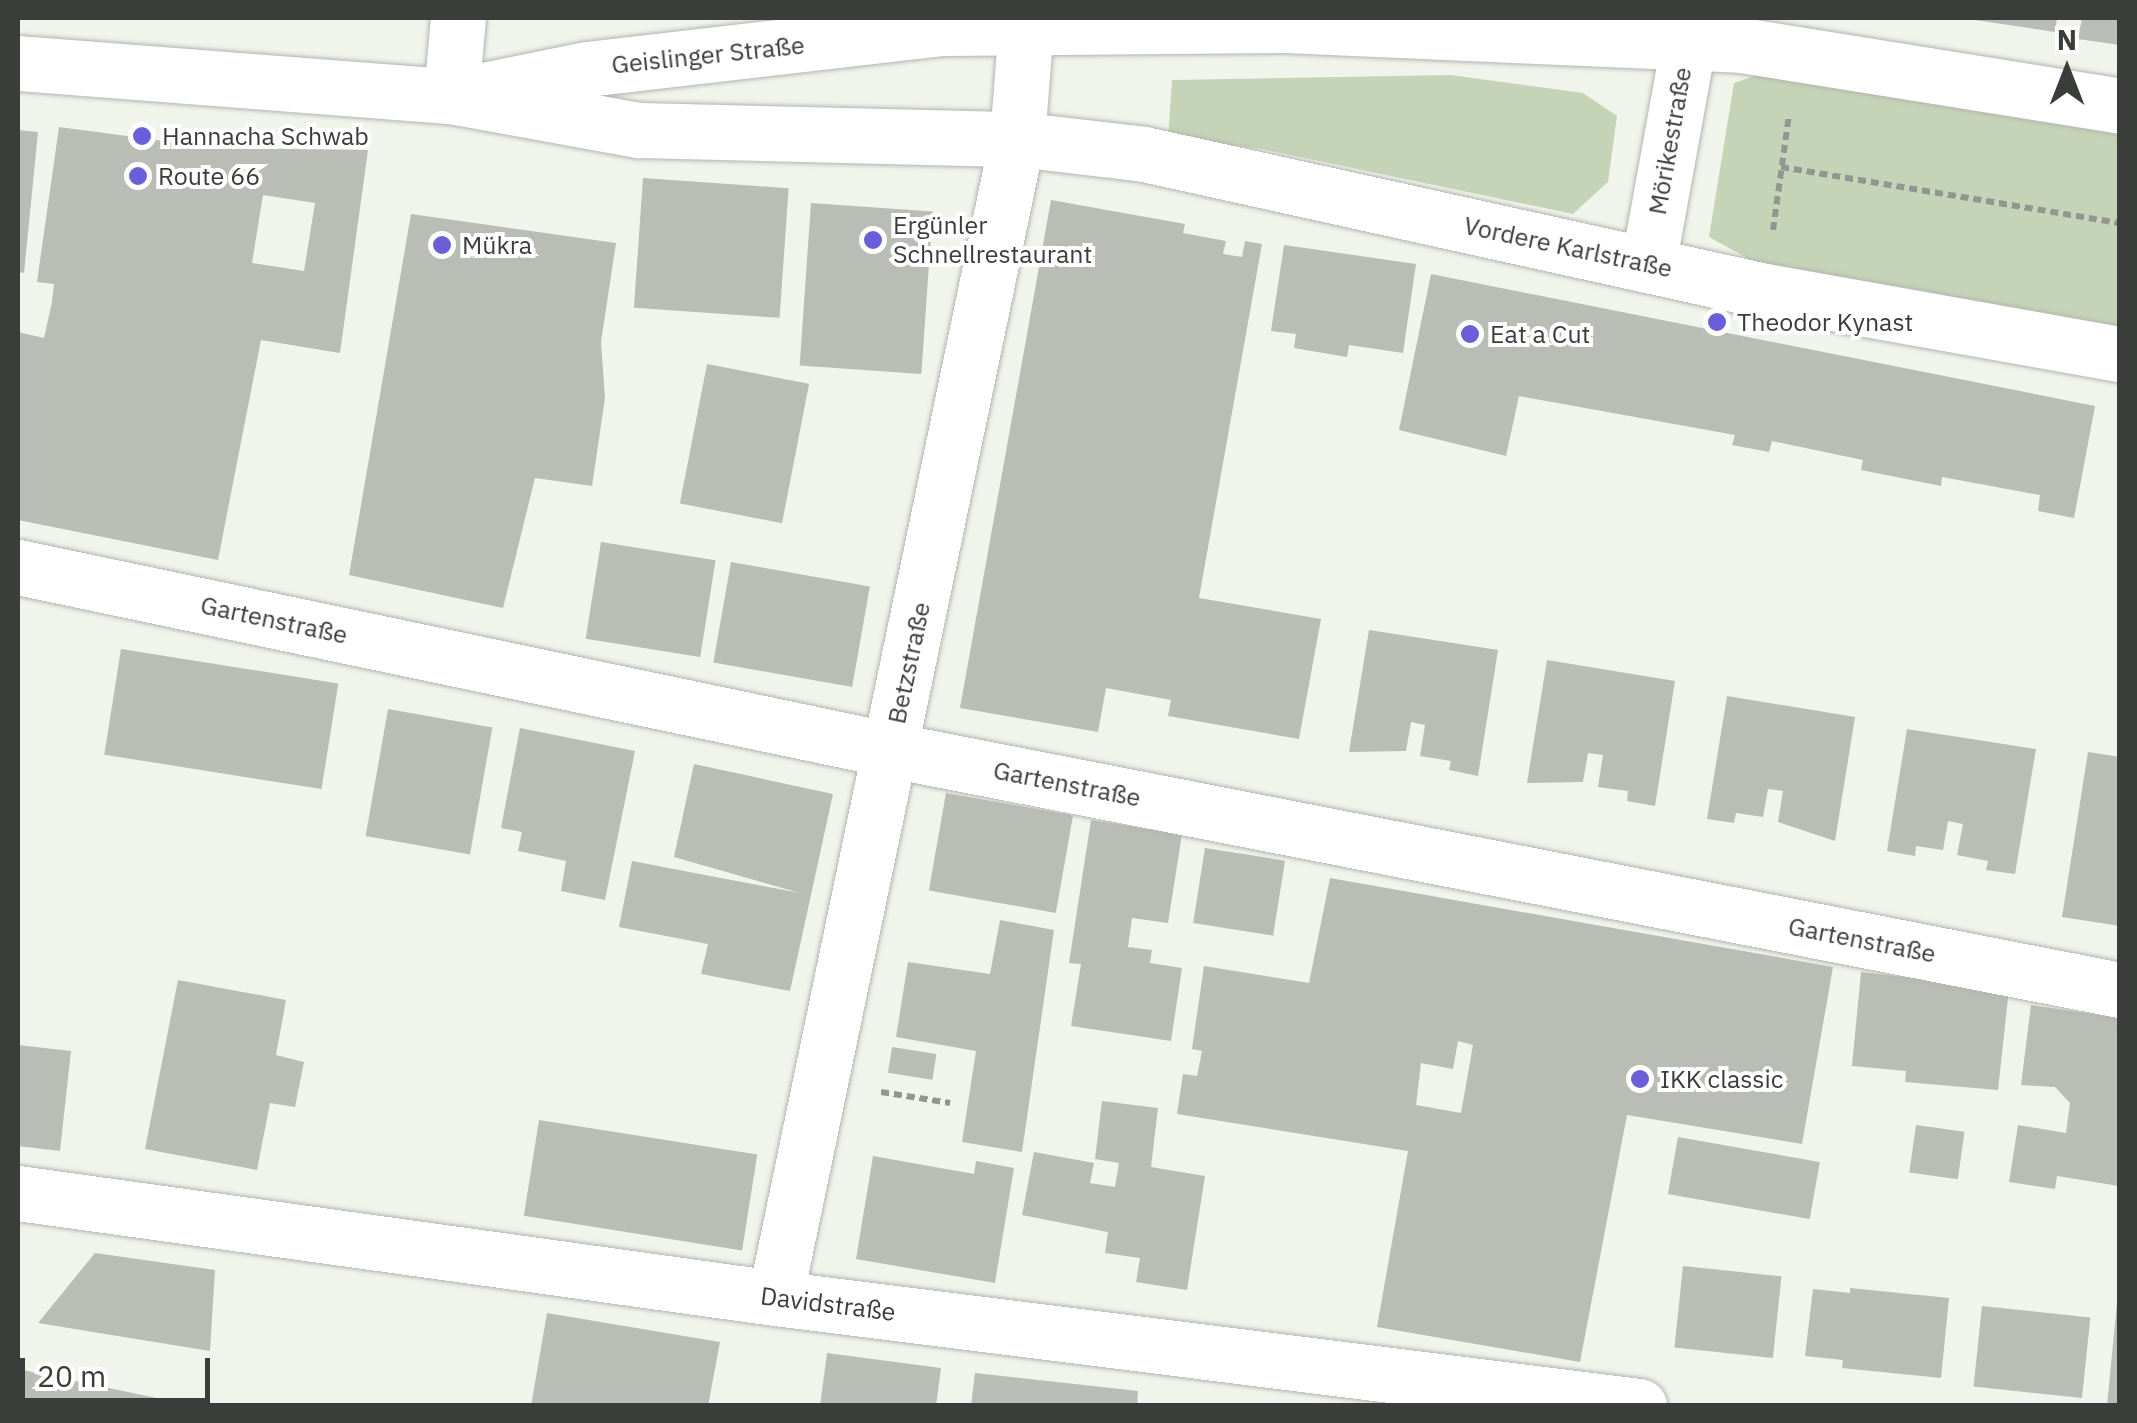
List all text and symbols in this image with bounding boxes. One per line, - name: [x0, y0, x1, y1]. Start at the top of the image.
- north arrow: [2017, 20, 2117, 120]
- text: N: [2057, 21, 2077, 58]
- street label: Geislinger Straße: [610, 30, 806, 80]
- street label: Mörikestraße: [1642, 65, 1698, 217]
- place label: Hannacha Schwab: [162, 121, 369, 151]
- marker: Hannacha Schwab: [131, 125, 153, 147]
- place label: Route 66: [158, 161, 260, 191]
- marker: Route 66: [127, 165, 149, 187]
- street label: Vordere Karlstraße: [1461, 210, 1675, 284]
- place label: Ergünler Schnellrestaurant: [893, 211, 1092, 270]
- marker: Ergünler Schnellrestaurant: [862, 229, 884, 251]
- place label: Mükra: [462, 230, 532, 260]
- marker: Mükra: [431, 234, 453, 256]
- place label: Theodor Kynast: [1737, 307, 1913, 337]
- marker: Theodor Kynast: [1706, 311, 1728, 333]
- place label: Eat a Cut: [1490, 319, 1590, 349]
- marker: Eat a Cut: [1459, 323, 1481, 345]
- street label: Gartenstraße: [198, 590, 350, 650]
- street label: Betzstraße: [882, 600, 936, 726]
- street label: Gartenstraße: [991, 755, 1143, 813]
- street label: Gartenstraße: [1786, 911, 1938, 969]
- place label: IKK classic: [1660, 1064, 1783, 1094]
- marker: IKK classic: [1629, 1068, 1651, 1090]
- street label: Davidstraße: [759, 1281, 897, 1327]
- scale bar: [25, 1338, 215, 1400]
- text: 20 m: [37, 1356, 106, 1395]

